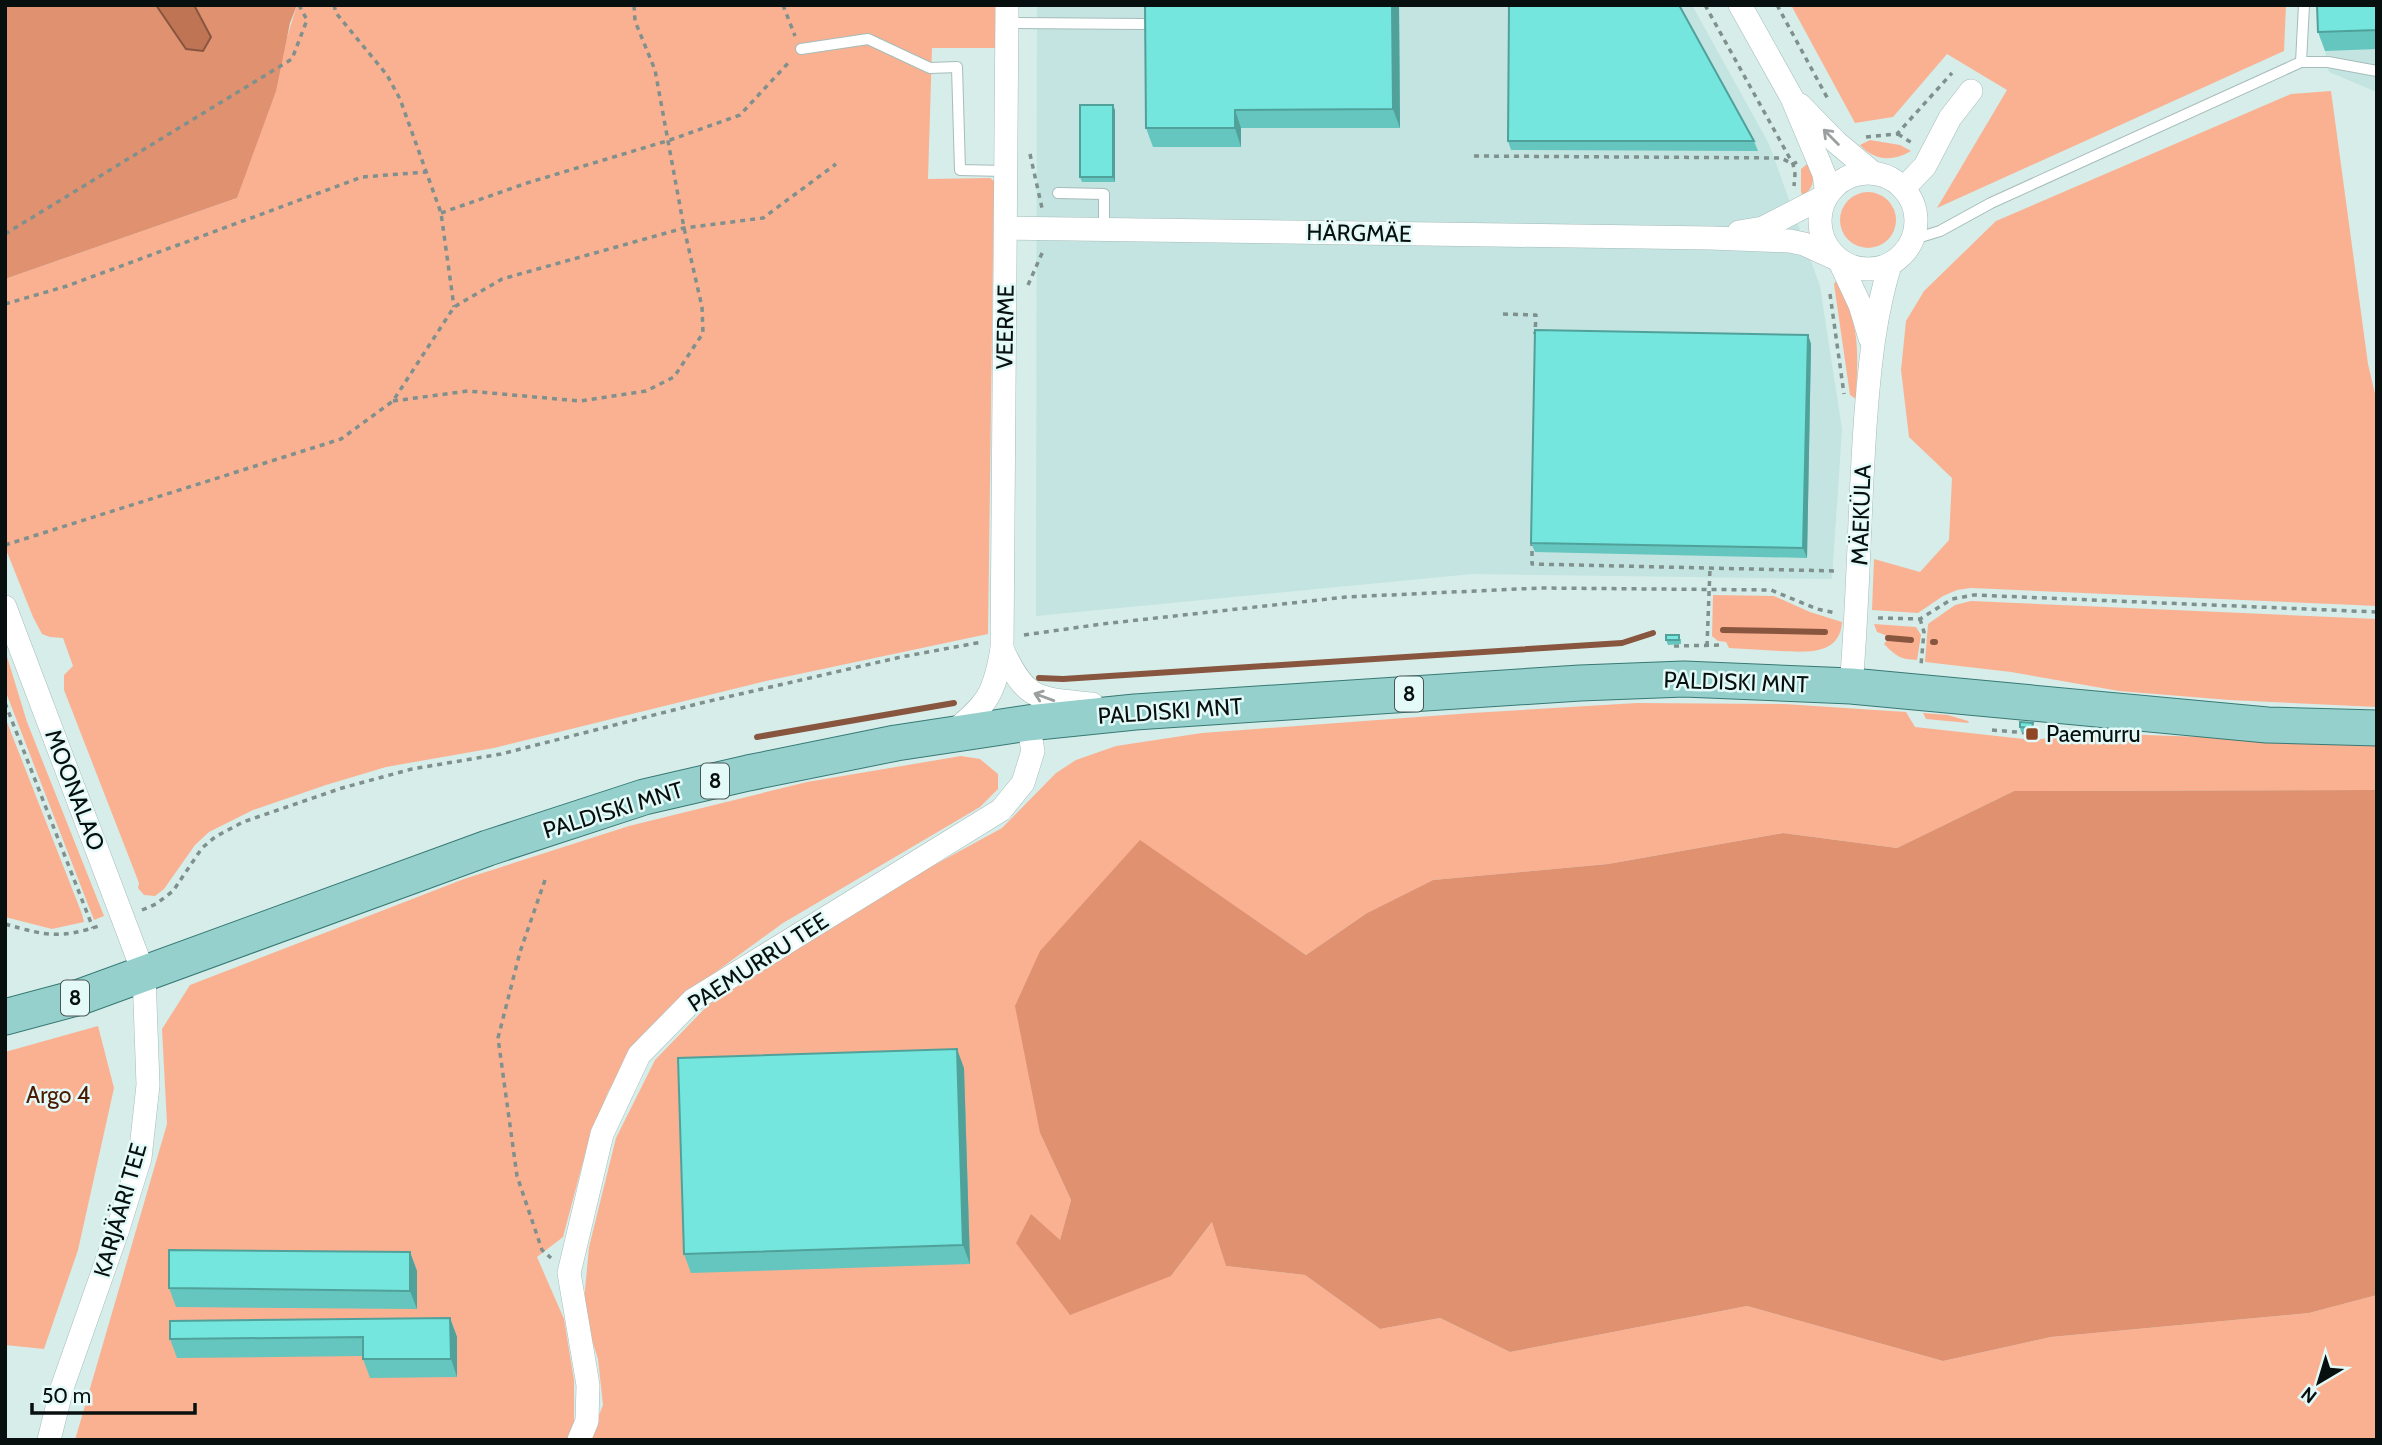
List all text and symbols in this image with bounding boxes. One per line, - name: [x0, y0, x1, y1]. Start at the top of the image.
- one-way arrow: [1823, 128, 1840, 145]
- street label: HÄRGMÄE: [1306, 218, 1412, 248]
- street label: VEERME: [990, 284, 1020, 370]
- street label: MÄEKÜLA: [1845, 464, 1877, 566]
- street label: PALDISKI MNT: [1663, 665, 1809, 699]
- road number: 8: [1395, 676, 1423, 712]
- one-way arrow: [1033, 690, 1055, 702]
- street label: PALDISKI MNT: [1097, 692, 1243, 730]
- place label: Paemurru: [2046, 720, 2140, 748]
- street label: MOONALAO: [39, 725, 111, 855]
- marker: Paemurru: [2024, 726, 2040, 742]
- road number: 8: [701, 764, 729, 798]
- street label: PALDISKI MNT: [540, 775, 686, 845]
- street label: PAEMURRU TEE: [683, 906, 833, 1018]
- road number: 8: [61, 981, 89, 1016]
- park label: Argo 4: [26, 1081, 90, 1109]
- street label: KARJÄÄRI TEE: [88, 1140, 152, 1280]
- north arrow: [2284, 1347, 2354, 1417]
- scale bar: [32, 1372, 194, 1416]
- text: N: [2296, 1382, 2321, 1408]
- text: 50 m: [42, 1383, 91, 1408]

